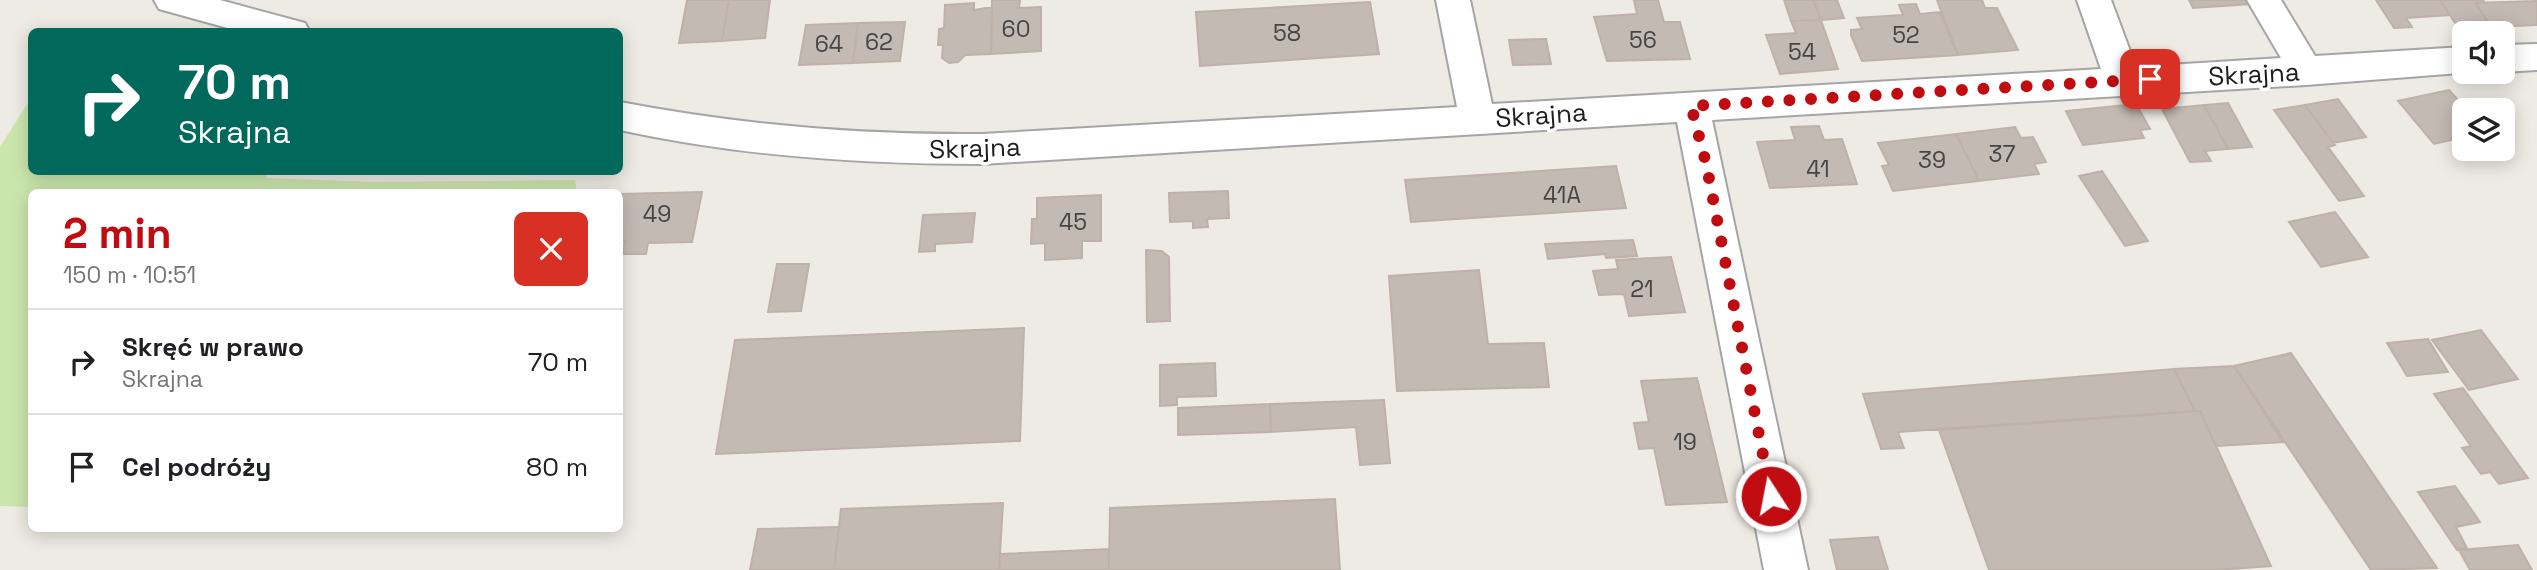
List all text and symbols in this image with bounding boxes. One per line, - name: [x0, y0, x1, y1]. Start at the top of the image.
- house number: 60: [1002, 14, 1030, 44]
- house number: 58: [1273, 18, 1301, 48]
- house number: 52: [1892, 20, 1920, 50]
- map controls: [2452, 21, 2515, 161]
- button: sound: [2452, 21, 2515, 84]
- house number: 56: [1629, 25, 1657, 55]
- house number: 62: [865, 27, 893, 57]
- house number: 64: [815, 29, 843, 59]
- house number: 54: [1788, 37, 1816, 67]
- pin: [2120, 49, 2180, 109]
- text: 70 m: [178, 51, 291, 113]
- street label: Skrajna: [2207, 55, 2301, 93]
- icon: right: [63, 56, 154, 147]
- icon: arrive: [2131, 60, 2169, 98]
- street label: Skrajna: [1494, 95, 1588, 135]
- button: layers: [2452, 98, 2515, 161]
- text: Skrajna: [178, 112, 291, 152]
- street label: Skrajna: [929, 129, 1021, 167]
- house number: 37: [1989, 139, 2015, 169]
- house number: 39: [1918, 145, 1946, 175]
- house number: 41: [1806, 154, 1830, 184]
- house number: 41A: [1543, 180, 1581, 210]
- house number: 49: [643, 199, 671, 229]
- text: 2 min: [63, 207, 172, 260]
- house number: 45: [1059, 207, 1087, 237]
- button: close: [514, 212, 588, 286]
- text: 150 m · 10:51: [63, 260, 196, 290]
- house number: 21: [1630, 274, 1654, 304]
- text: Skręć w prawo: [122, 330, 304, 364]
- icon: right: [63, 343, 101, 381]
- text: 70 m: [528, 345, 588, 379]
- text: Skrajna: [122, 364, 203, 394]
- house number: 19: [1673, 427, 1697, 457]
- icon: arrive: [63, 448, 101, 486]
- text: Cel podróży: [122, 450, 271, 484]
- text: 80 m: [526, 450, 588, 484]
- position arrow: [1734, 459, 1808, 533]

